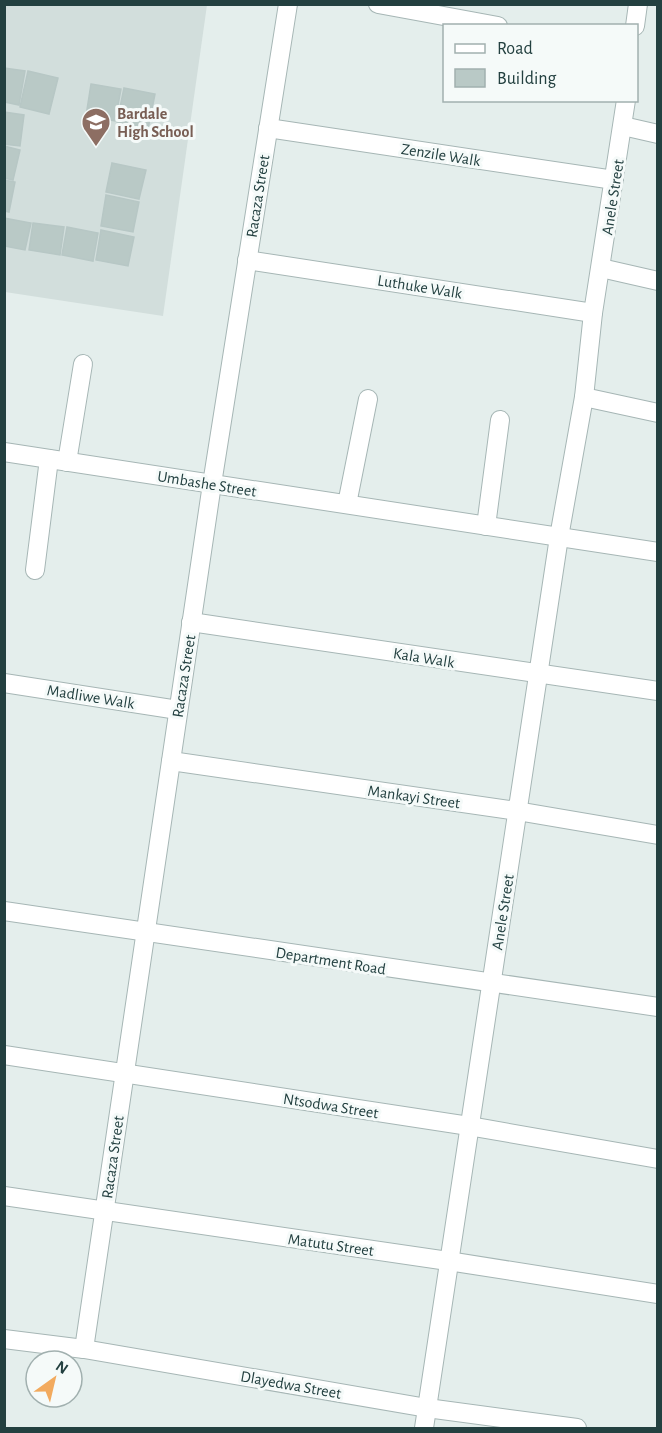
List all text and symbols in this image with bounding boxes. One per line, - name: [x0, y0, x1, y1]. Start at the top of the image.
- legend: [443, 24, 638, 102]
- text: Road: [497, 40, 533, 58]
- text: Building: [497, 70, 557, 88]
- school or university icon: Bardale High School: [80, 106, 112, 148]
- place label: Bardale High School: [117, 106, 194, 140]
- street label: Zenzile Walk: [400, 141, 482, 169]
- street label: Racaza Street: [244, 154, 272, 239]
- street label: Anele Street: [599, 158, 627, 236]
- street label: Luthuke Walk: [376, 272, 464, 302]
- street label: Umbashe Street: [156, 468, 258, 500]
- street label: Racaza Street: [170, 634, 198, 719]
- street label: Kala Walk: [392, 645, 456, 671]
- street label: Madliwe Walk: [46, 682, 137, 712]
- street label: Mankayi Street: [366, 783, 461, 812]
- street label: Anele Street: [489, 873, 517, 951]
- street label: Department Road: [275, 944, 387, 978]
- street label: Ntsodwa Street: [282, 1091, 380, 1121]
- street label: Racaza Street: [99, 1115, 127, 1200]
- street label: Matutu Street: [287, 1231, 375, 1259]
- north arrow: [24, 1349, 84, 1409]
- text: N: [53, 1358, 71, 1377]
- street label: Dlayedwa Street: [239, 1368, 342, 1403]

